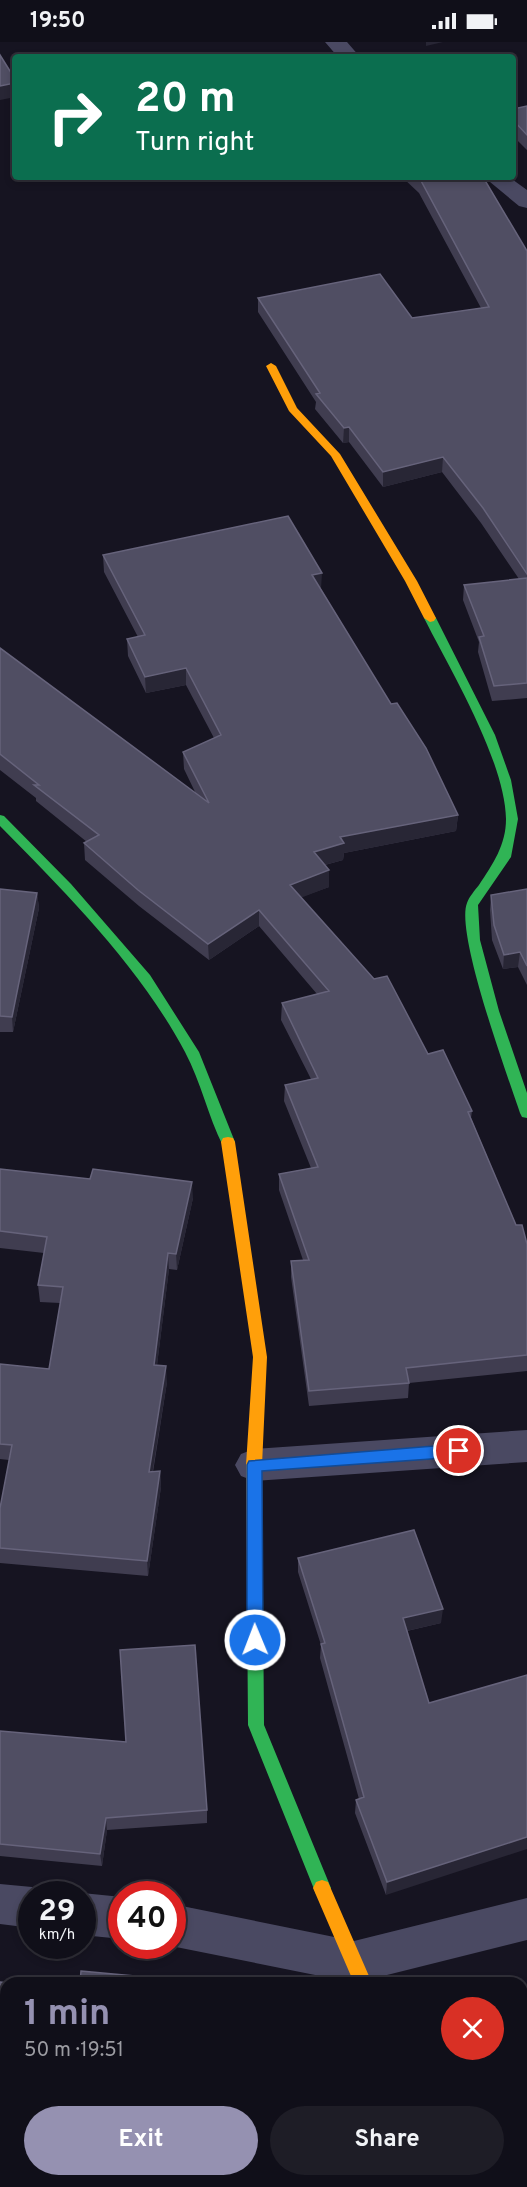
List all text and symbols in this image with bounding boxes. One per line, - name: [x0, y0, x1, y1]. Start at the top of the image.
- text: 19:50: [30, 8, 86, 35]
- text: 20 m: [135, 74, 236, 127]
- icon: right: [36, 78, 114, 156]
- text: Turn right: [135, 126, 254, 160]
- pin: [433, 1425, 484, 1476]
- icon: arrive: [442, 1434, 475, 1467]
- position arrow: [223, 1608, 287, 1672]
- speed limit sign: 40: [108, 1881, 186, 1959]
- text: 29: [39, 1894, 75, 1931]
- text: km/h: [39, 1926, 75, 1945]
- text: 1 min: [24, 1992, 110, 2038]
- button: close: [441, 1997, 504, 2060]
- text: 50 m · 19:51: [24, 2038, 124, 2064]
- button: Exit: [24, 2106, 258, 2175]
- button: Share: [270, 2106, 504, 2175]

